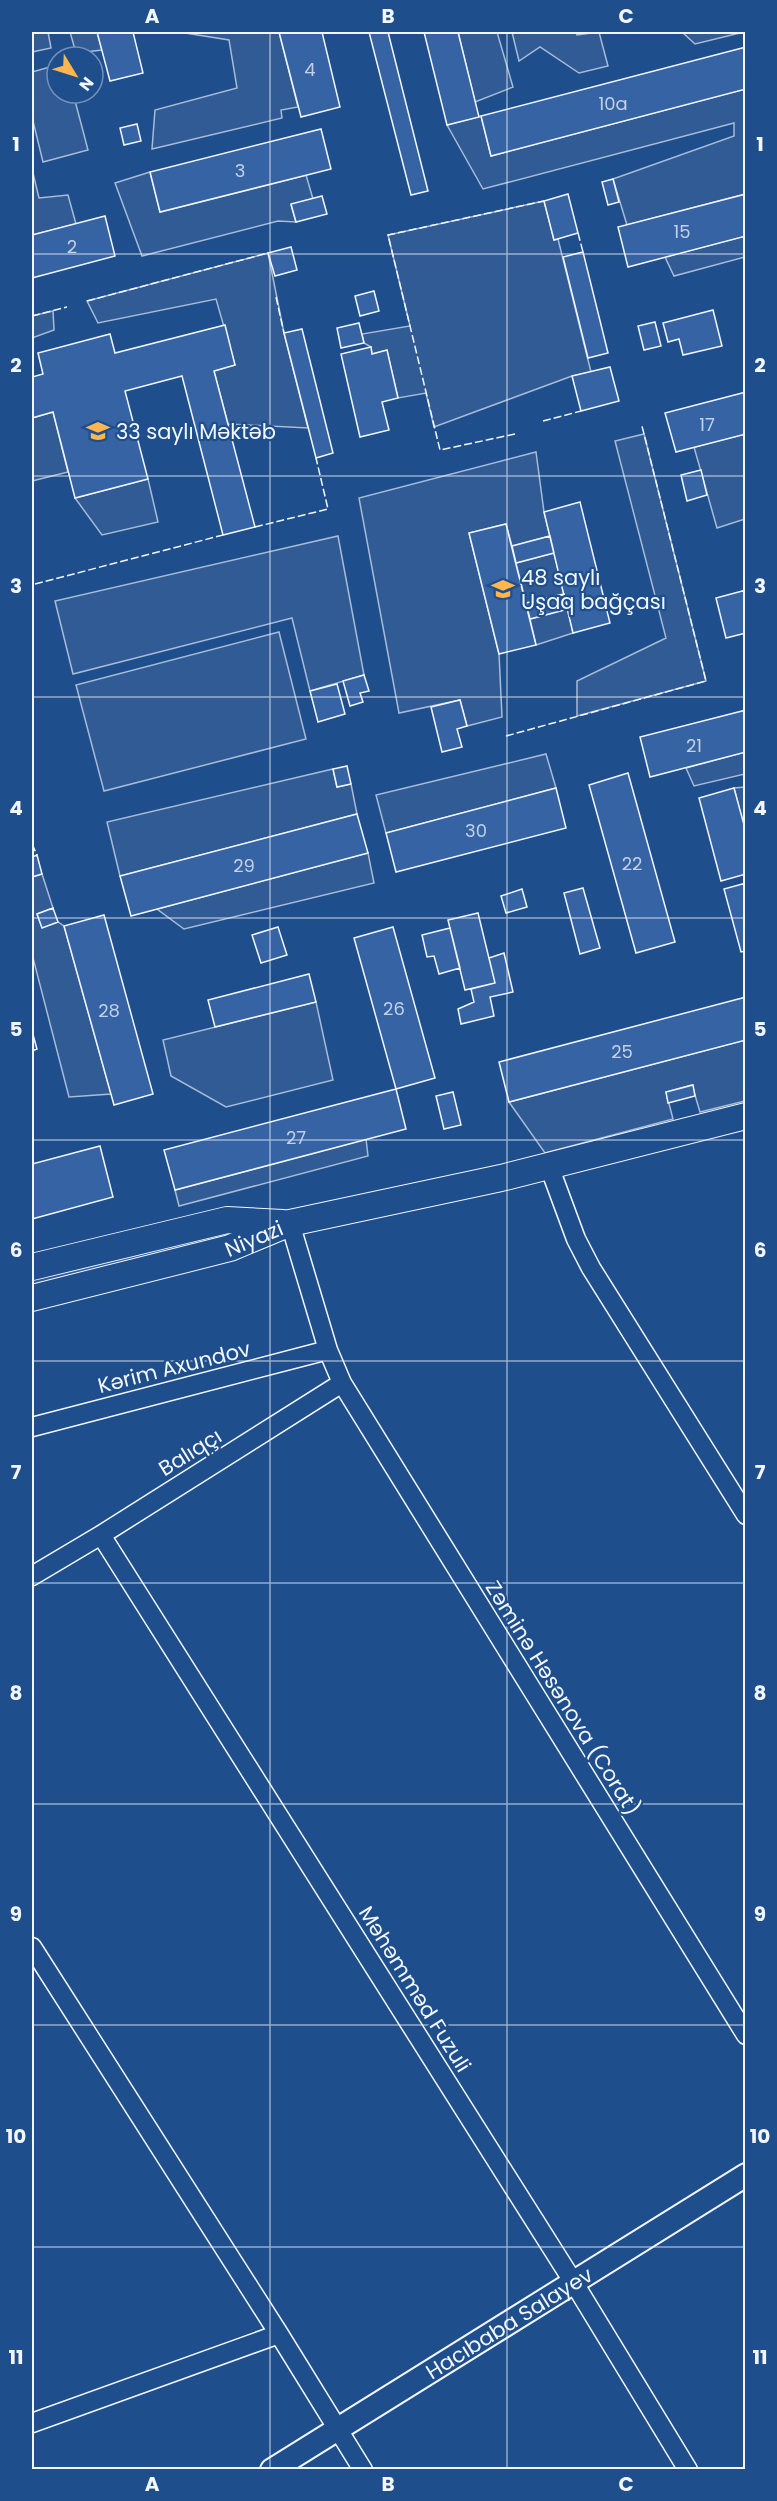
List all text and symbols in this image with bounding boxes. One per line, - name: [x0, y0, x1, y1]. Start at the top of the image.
- text: A: [145, 2, 160, 30]
- text: B: [381, 2, 395, 30]
- text: C: [618, 2, 634, 30]
- north arrow: [45, 45, 105, 105]
- house number: 4: [304, 57, 316, 82]
- text: N: [74, 72, 99, 96]
- house number: 10a: [598, 91, 628, 116]
- text: 1: [12, 130, 20, 158]
- text: 1: [756, 130, 764, 158]
- house number: 3: [235, 158, 245, 183]
- house number: 15: [673, 219, 691, 244]
- house number: 2: [67, 234, 77, 259]
- text: 2: [10, 351, 22, 379]
- text: 2: [754, 351, 766, 379]
- house number: 17: [699, 412, 715, 437]
- place label: 33 saylı Məktəb: [116, 417, 276, 446]
- school or university icon: 33 saylı Məktəb: [85, 418, 111, 444]
- place label: 48 saylı Uşaq bağçası: [521, 563, 666, 616]
- text: 3: [10, 572, 22, 600]
- text: 3: [754, 572, 766, 600]
- school or university icon: 48 saylı Uşaq bağçası: [490, 576, 516, 602]
- house number: 21: [686, 733, 702, 758]
- text: 4: [9, 794, 23, 822]
- text: 4: [753, 794, 767, 822]
- house number: 30: [465, 818, 487, 843]
- house number: 22: [622, 851, 642, 876]
- house number: 29: [233, 853, 255, 878]
- house number: 26: [383, 996, 405, 1021]
- house number: 28: [98, 998, 120, 1023]
- text: 5: [10, 1015, 23, 1043]
- text: 5: [754, 1015, 767, 1043]
- house number: 25: [611, 1039, 633, 1064]
- house number: 27: [286, 1125, 306, 1150]
- street label: Niyazi: [220, 1213, 287, 1263]
- text: 6: [10, 1236, 22, 1264]
- text: 6: [754, 1236, 766, 1264]
- street label: Kərim Axundov: [95, 1334, 254, 1400]
- street label: Balıqçı: [153, 1421, 227, 1483]
- text: 7: [11, 1458, 22, 1486]
- text: 7: [755, 1458, 766, 1486]
- street label: Zəminə Həsənova (Corat): [479, 1575, 647, 1821]
- text: 8: [10, 1679, 22, 1707]
- text: 8: [754, 1679, 766, 1707]
- text: 9: [10, 1900, 22, 1928]
- street label: Məhəmməd Fuzuli: [352, 1900, 478, 2078]
- text: 9: [754, 1900, 766, 1928]
- text: 10: [6, 2122, 26, 2150]
- text: 10: [750, 2122, 770, 2150]
- street label: Hacıbaba Salayev: [420, 2260, 598, 2386]
- text: 11: [8, 2343, 24, 2371]
- text: 11: [752, 2343, 768, 2371]
- text: A: [145, 2470, 160, 2498]
- text: B: [381, 2470, 395, 2498]
- text: C: [618, 2470, 634, 2498]

